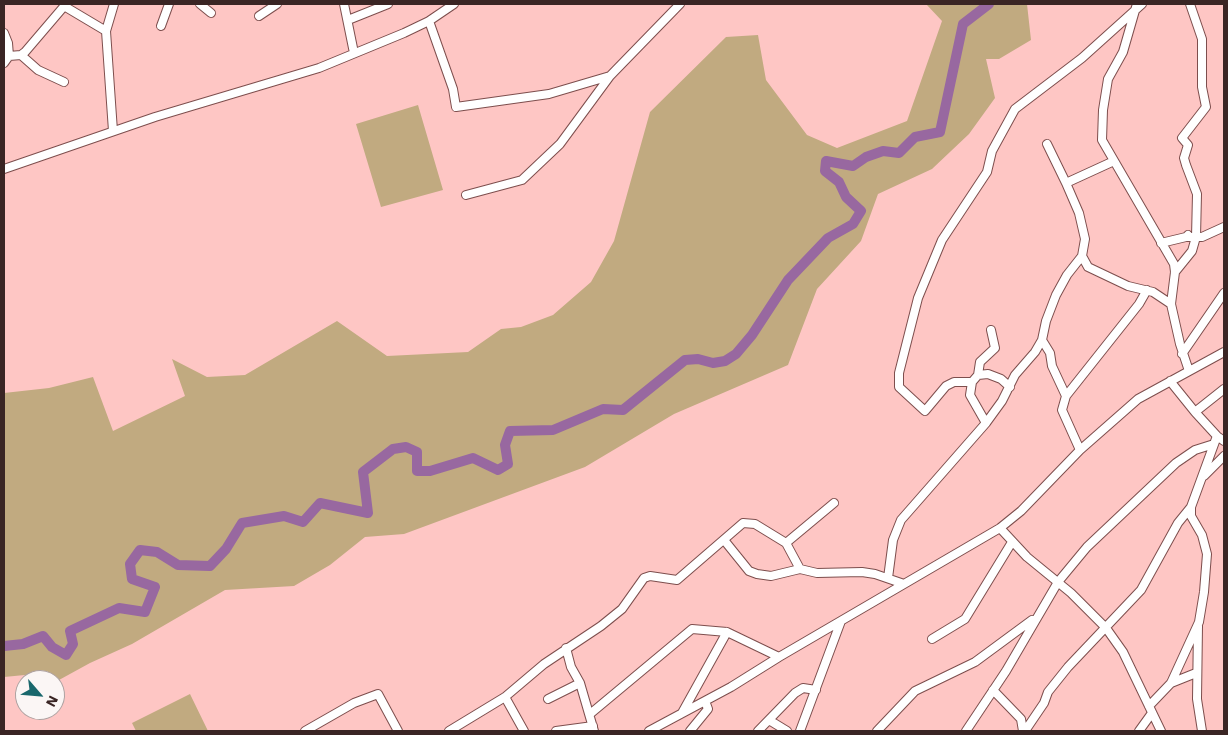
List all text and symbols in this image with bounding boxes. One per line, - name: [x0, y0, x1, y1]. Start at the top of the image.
- north arrow: [15, 670, 65, 720]
- text: N: [43, 693, 62, 710]

